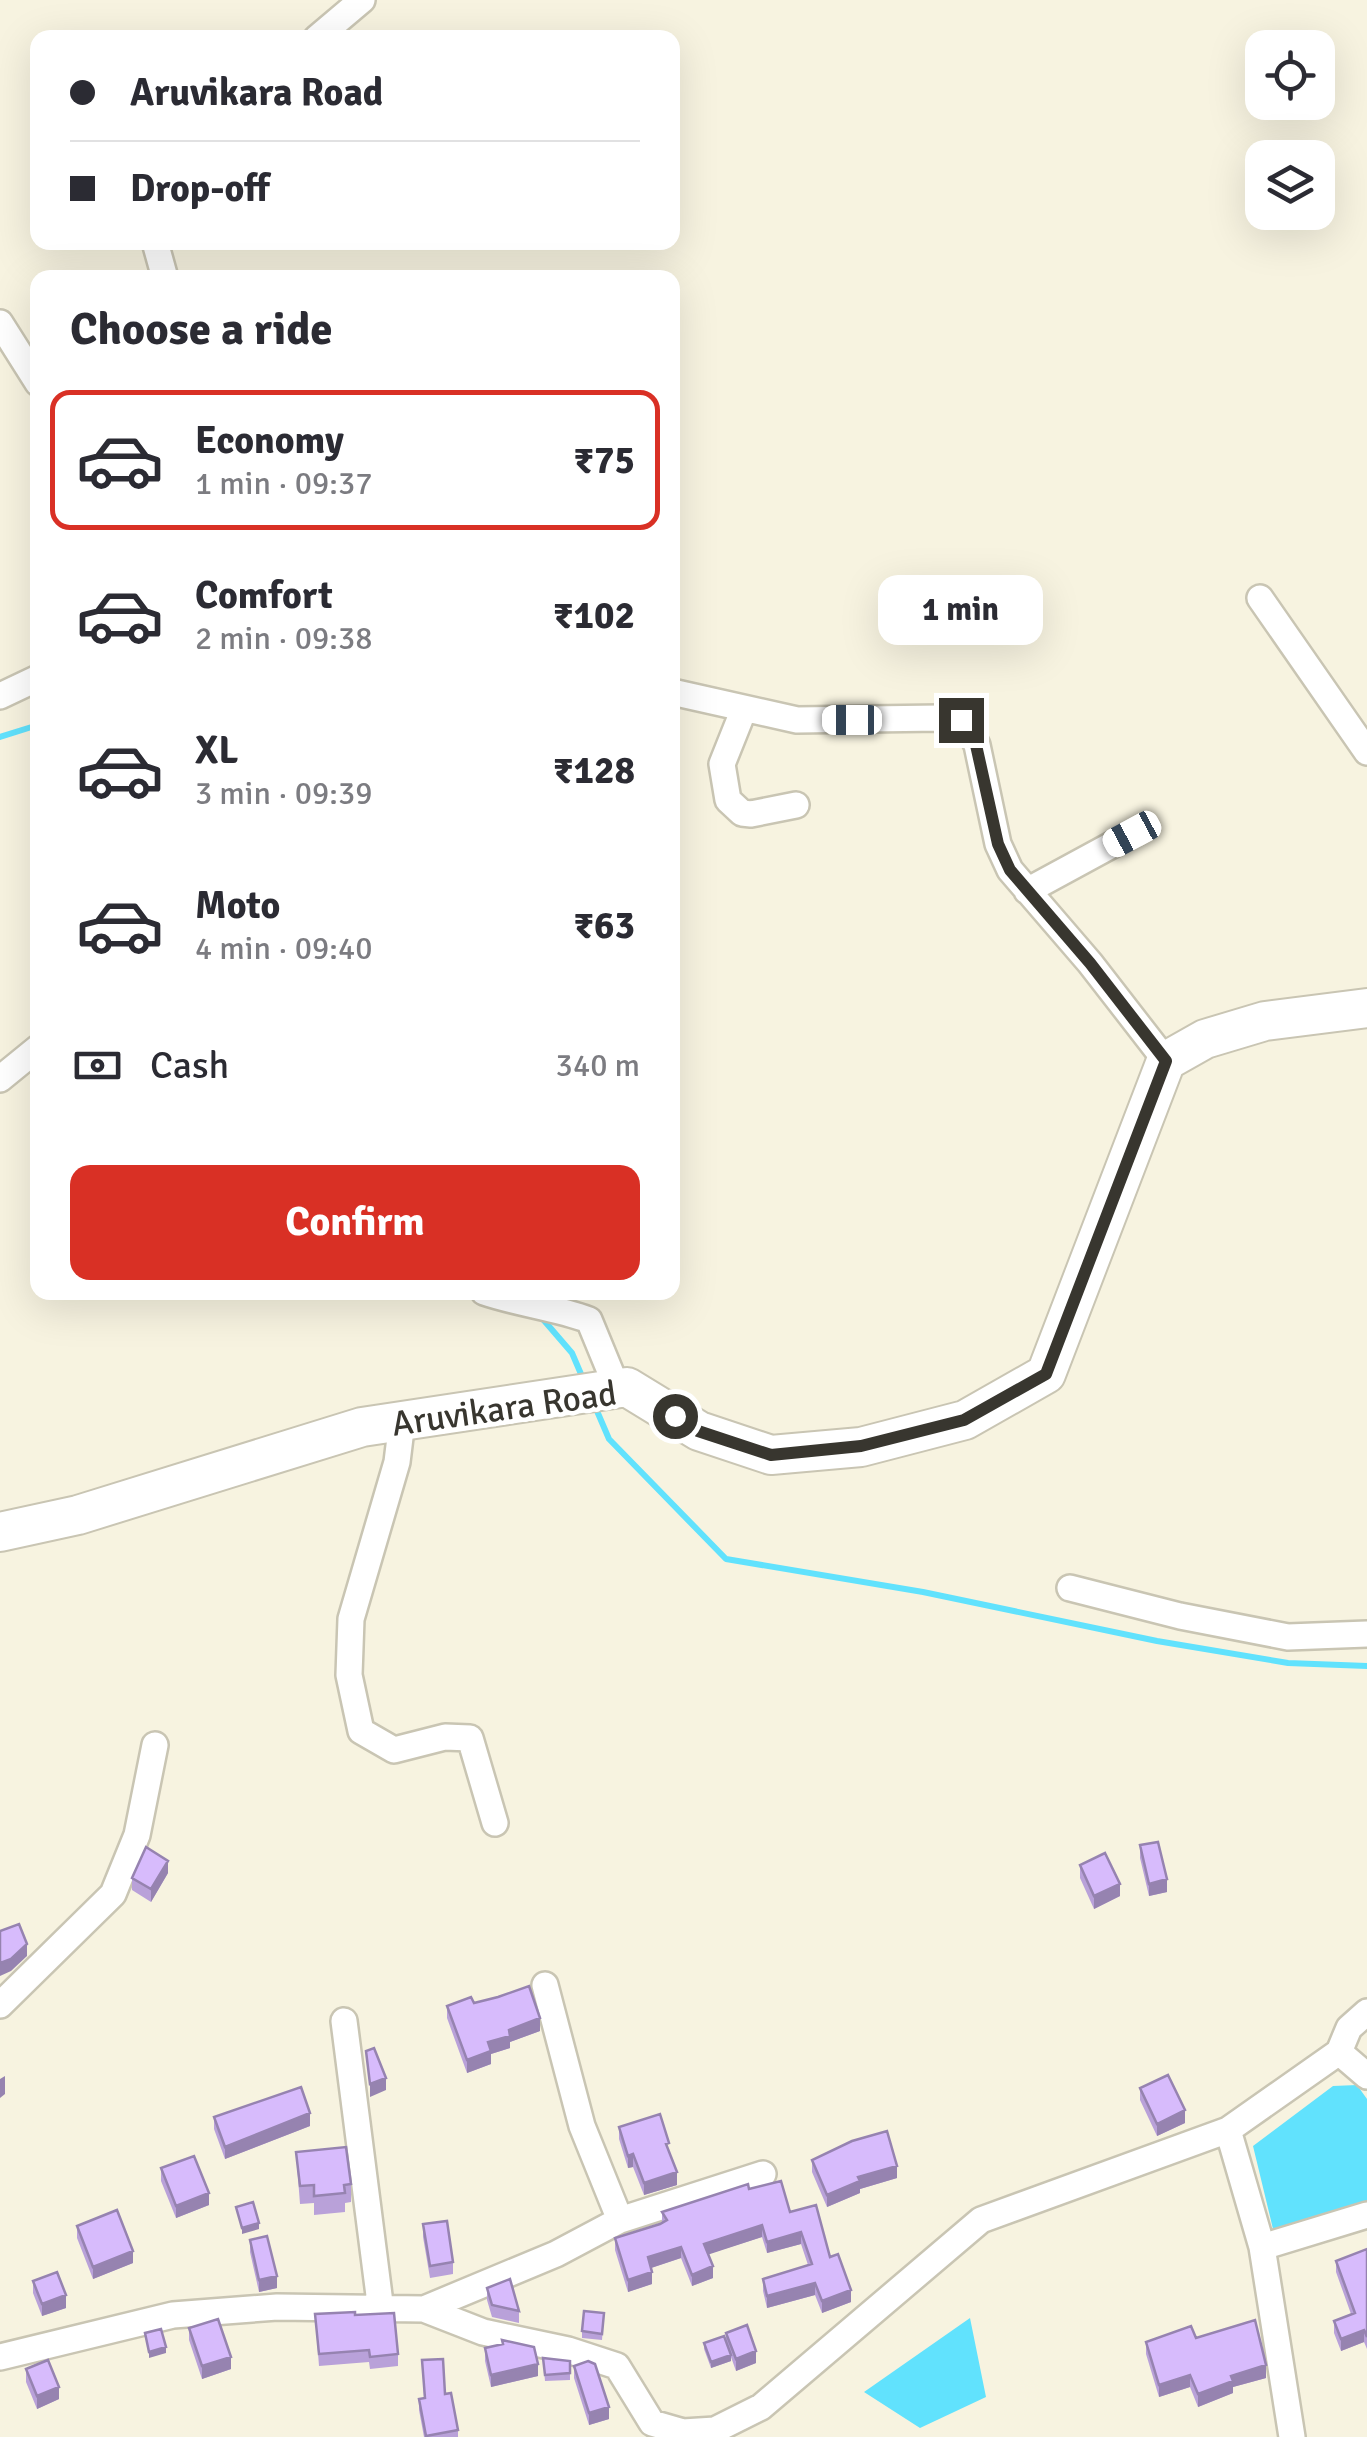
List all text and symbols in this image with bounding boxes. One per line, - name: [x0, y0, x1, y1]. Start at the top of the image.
- map controls: [1245, 30, 1335, 230]
- button: locate: [1245, 30, 1335, 120]
- text: Aruvikara Road: [130, 69, 383, 116]
- button: layers: [1245, 140, 1335, 230]
- text: Drop-off: [130, 165, 270, 212]
- text: Choose a ride: [70, 302, 333, 357]
- icon: car: [75, 415, 165, 505]
- text: Economy: [195, 417, 344, 464]
- text: ₹75: [573, 437, 635, 484]
- text: 1 min · 09:37: [195, 464, 373, 503]
- icon: car: [75, 570, 165, 660]
- text: Comfort: [195, 572, 333, 619]
- callout: 1 min: [878, 575, 1044, 645]
- text: 1 min: [922, 590, 999, 629]
- text: ₹102: [553, 592, 635, 639]
- text: 2 min · 09:38: [195, 619, 373, 658]
- route end: [939, 698, 984, 743]
- car: [822, 705, 882, 735]
- icon: car: [75, 725, 165, 815]
- text: XL: [195, 727, 238, 774]
- text: ₹128: [553, 747, 635, 794]
- text: 3 min · 09:39: [195, 774, 373, 813]
- car: [1098, 807, 1166, 861]
- icon: car: [75, 880, 165, 970]
- text: Moto: [195, 882, 280, 929]
- text: ₹63: [573, 902, 635, 949]
- text: 4 min · 09:40: [195, 929, 373, 968]
- icon: cash: [70, 1038, 125, 1093]
- text: Cash: [150, 1042, 229, 1089]
- text: 340 m: [556, 1046, 640, 1085]
- button: Confirm: [70, 1165, 640, 1280]
- street label: Aruvikara Road: [389, 1371, 619, 1446]
- route start: [653, 1394, 698, 1439]

